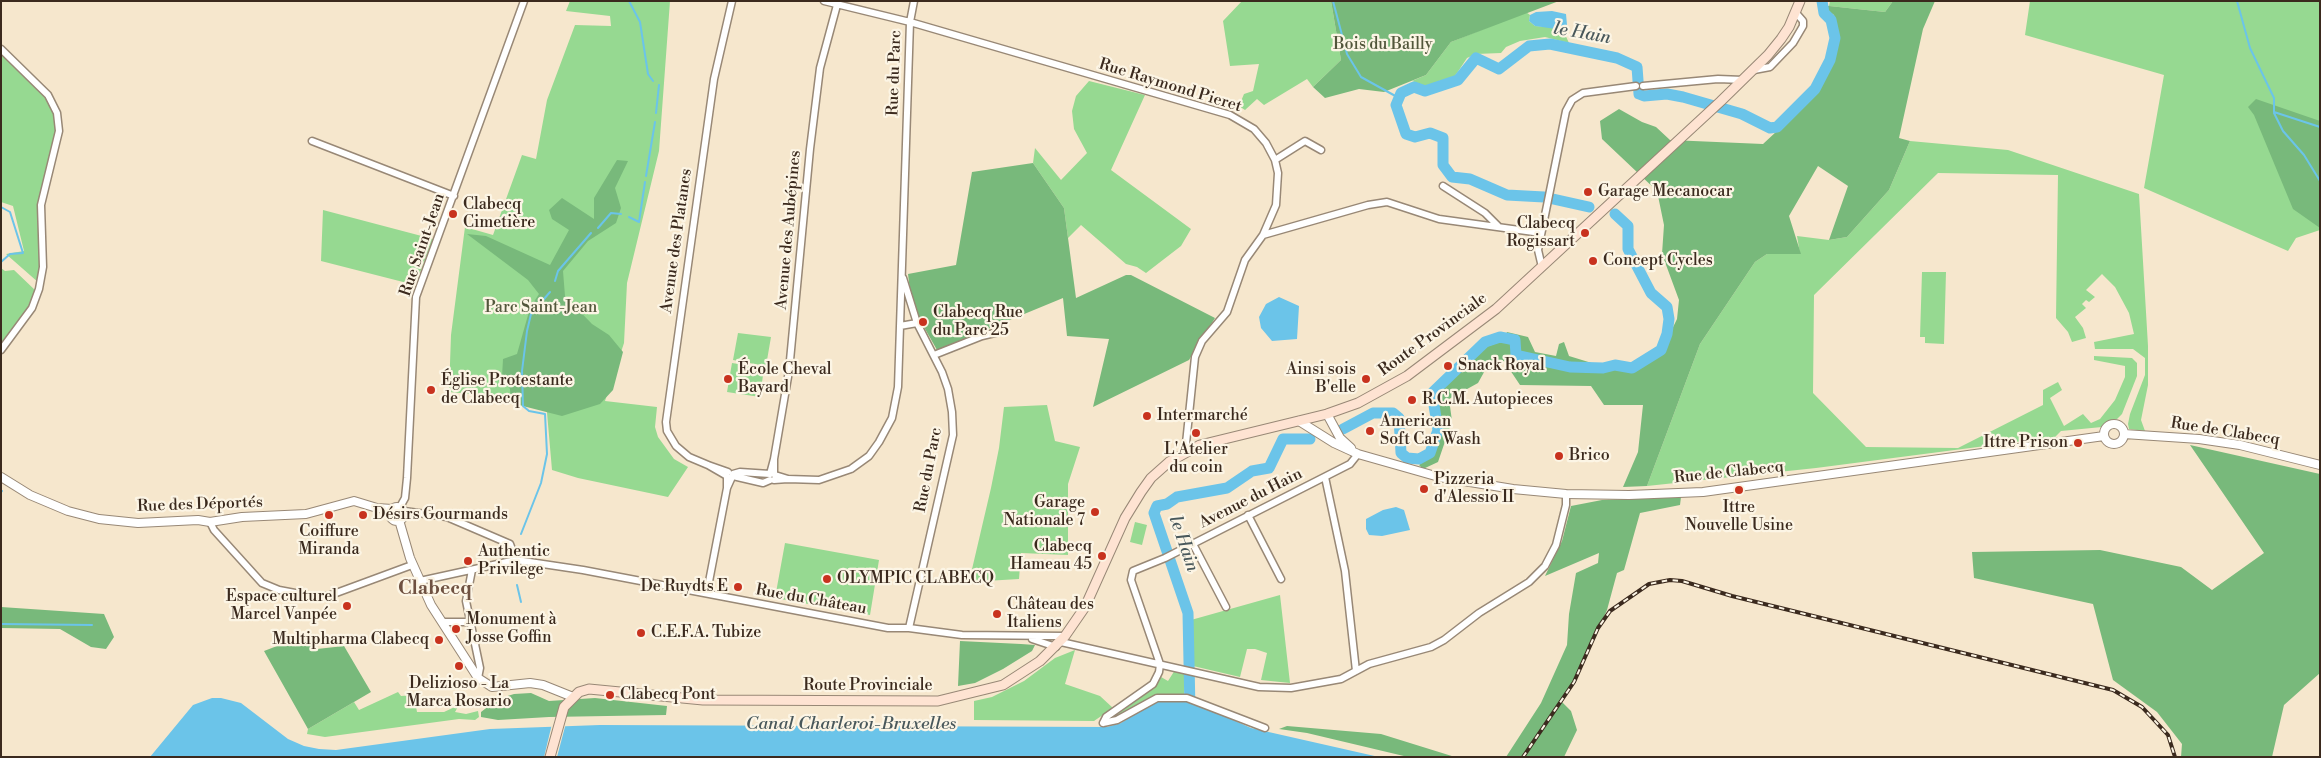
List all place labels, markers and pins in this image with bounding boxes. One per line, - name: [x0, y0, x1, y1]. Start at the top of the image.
- place label: Garage Mecanocar: [1598, 182, 1732, 202]
- marker: Garage Mecanocar: [1582, 186, 1594, 198]
- place label: Clabecq Cimetière: [463, 195, 535, 233]
- marker: Clabecq Cimetière: [447, 208, 459, 220]
- place label: Clabecq Rogissart: [1506, 214, 1575, 252]
- marker: Clabecq Rogissart: [1579, 227, 1591, 239]
- place label: Concept Cycles: [1603, 251, 1713, 271]
- marker: Concept Cycles: [1587, 255, 1599, 267]
- place label: Clabecq Rue du Parc 25: [933, 303, 1023, 341]
- marker: Clabecq Rue du Parc 25: [917, 316, 929, 328]
- place label: Snack Royal: [1458, 356, 1545, 376]
- place label: École Cheval Bayard: [738, 360, 832, 398]
- place label: Ainsi sois B'elle: [1286, 360, 1356, 398]
- marker: Snack Royal: [1442, 360, 1454, 372]
- place label: Église Protestante de Clabecq: [441, 371, 573, 409]
- marker: École Cheval Bayard: [722, 373, 734, 385]
- marker: Ainsi sois B'elle: [1360, 373, 1372, 385]
- marker: Église Protestante de Clabecq: [425, 384, 437, 396]
- place label: R.C.M. Autopieces: [1422, 390, 1553, 410]
- marker: R.C.M. Autopieces: [1406, 394, 1418, 406]
- place label: Intermarché: [1157, 406, 1248, 426]
- marker: Intermarché: [1141, 410, 1153, 422]
- place label: American Soft Car Wash: [1380, 412, 1481, 450]
- marker: American Soft Car Wash: [1364, 425, 1376, 437]
- marker: L'Atelier du coin: [1190, 427, 1202, 439]
- place label: Ittre Prison: [1983, 433, 2068, 453]
- marker: Ittre Prison: [2072, 437, 2084, 449]
- place label: L'Atelier du coin: [1164, 440, 1228, 478]
- place label: Brico: [1569, 446, 1610, 466]
- marker: Brico: [1553, 450, 1565, 462]
- place label: Pizzeria d'Alessio II: [1434, 470, 1514, 508]
- marker: Pizzeria d'Alessio II: [1418, 483, 1430, 495]
- marker: Ittre Nouvelle Usine: [1733, 484, 1745, 496]
- place label: Garage Nationale 7: [1004, 493, 1085, 531]
- place label: Ittre Nouvelle Usine: [1685, 498, 1793, 536]
- place label: Désirs Gourmands: [373, 505, 508, 525]
- marker: Garage Nationale 7: [1089, 506, 1101, 518]
- marker: Coiffure Miranda: [323, 509, 335, 521]
- marker: Désirs Gourmands: [357, 509, 369, 521]
- place label: Coiffure Miranda: [298, 522, 360, 560]
- place label: Clabecq Hameau 45: [1010, 537, 1092, 575]
- place label: Authentic Privilege: [478, 542, 550, 580]
- marker: Clabecq Hameau 45: [1096, 550, 1108, 562]
- marker: Authentic Privilege: [462, 555, 474, 567]
- place label: OLYMPIC CLABECQ: [837, 569, 994, 589]
- marker: OLYMPIC CLABECQ: [821, 573, 833, 585]
- place label: De Ruydts E: [640, 577, 728, 597]
- marker: De Ruydts E: [732, 581, 744, 593]
- place label: Espace culturel Marcel Vanpée: [226, 587, 337, 625]
- place label: Château des Italiens: [1007, 595, 1094, 633]
- marker: Espace culturel Marcel Vanpée: [341, 600, 353, 612]
- marker: Château des Italiens: [991, 608, 1003, 620]
- place label: Monument à Josse Goffin: [466, 610, 556, 648]
- marker: Monument à Josse Goffin: [450, 623, 462, 635]
- place label: C.E.F.A. Tubize: [651, 623, 761, 643]
- marker: C.E.F.A. Tubize: [635, 627, 647, 639]
- place label: Multipharma Clabecq: [272, 630, 429, 650]
- marker: Multipharma Clabecq: [433, 634, 445, 646]
- marker: Delizioso - La Marca Rosario: [453, 660, 465, 672]
- place label: Delizioso - La Marca Rosario: [407, 674, 511, 712]
- place label: Clabecq Pont: [620, 685, 716, 705]
- marker: Clabecq Pont: [604, 689, 616, 701]

